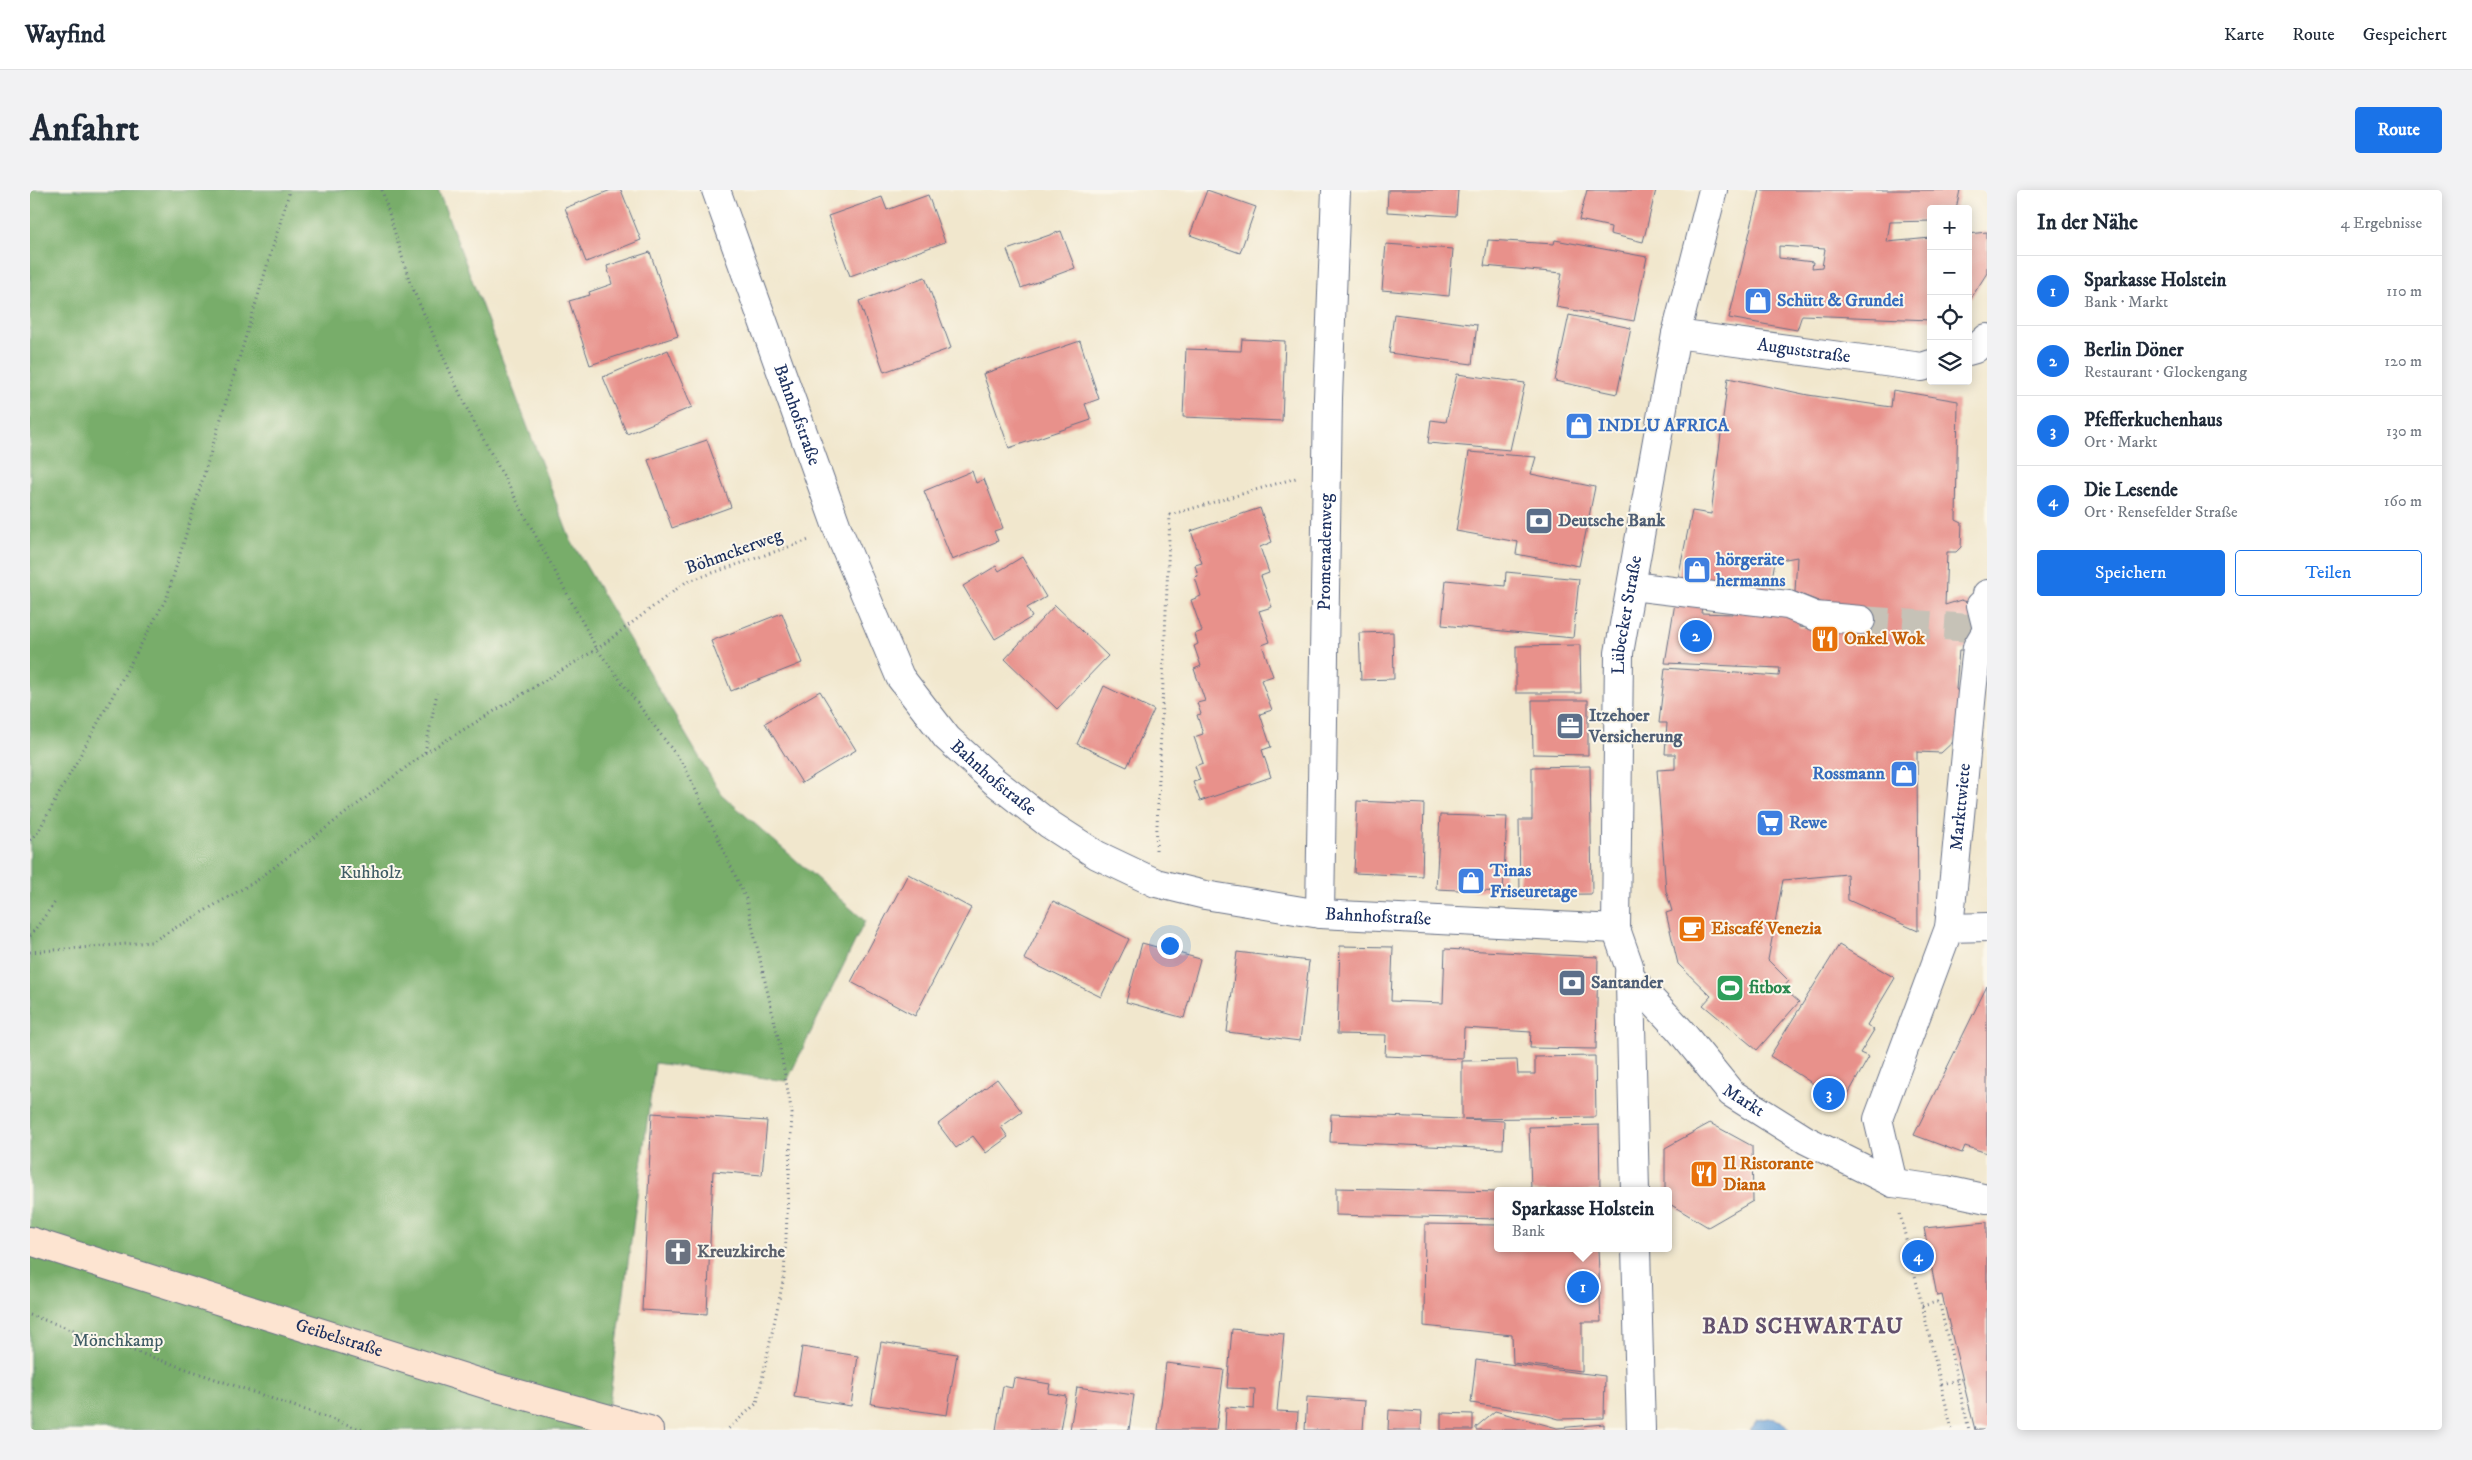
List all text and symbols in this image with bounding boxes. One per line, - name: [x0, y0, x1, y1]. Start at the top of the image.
- text: Wayfind: [25, 20, 105, 50]
- text: Karte: [2224, 24, 2264, 46]
- text: Route: [2292, 24, 2335, 46]
- text: Gespeichert: [2363, 24, 2447, 46]
- button: Route: [2355, 107, 2442, 153]
- text: Anfahrt: [30, 108, 139, 152]
- map controls: [1927, 205, 1972, 385]
- button: +: [1927, 205, 1972, 250]
- text: In der Nähe: [2037, 210, 2138, 236]
- text: 4 Ergebnisse: [2340, 213, 2422, 233]
- button: −: [1927, 250, 1972, 295]
- text: Sparkasse Holstein: [2084, 269, 2226, 292]
- text: 1: [2050, 281, 2056, 301]
- text: 110 m: [2386, 281, 2422, 301]
- shop icon: Schütt & Grundei: [1743, 286, 1773, 316]
- place label: Schütt & Grundei: [1777, 290, 1904, 312]
- text: Bank · Markt: [2084, 292, 2168, 312]
- button: locate: [1927, 295, 1972, 340]
- street label: Auguststraße: [1756, 334, 1852, 368]
- text: Berlin Döner: [2084, 339, 2184, 362]
- button: layers: [1927, 340, 1972, 385]
- text: 2: [2049, 351, 2057, 371]
- text: 120 m: [2384, 351, 2422, 371]
- street label: Bahnhofstraße: [768, 361, 825, 469]
- text: Restaurant · Glockengang: [2084, 362, 2247, 382]
- text: Pfefferkuchenhaus: [2084, 409, 2222, 432]
- shop icon: INDLU AFRICA: [1564, 411, 1594, 441]
- place label: INDLU AFRICA: [1598, 415, 1730, 437]
- text: 3: [2050, 421, 2056, 441]
- text: 130 m: [2386, 421, 2422, 441]
- text: Ort · Markt: [2084, 432, 2157, 452]
- text: Die Lesende: [2084, 479, 2178, 502]
- text: 4: [2048, 491, 2058, 511]
- text: 160 m: [2384, 491, 2422, 511]
- street label: Promenadenweg: [1314, 493, 1338, 611]
- text: Ort · Rensefelder Straße: [2084, 502, 2238, 522]
- bank icon: Deutsche Bank: [1524, 506, 1554, 536]
- place label: Deutsche Bank: [1558, 510, 1666, 532]
- street label: Böhmckerweg: [683, 524, 786, 580]
- place label: hörgeräte hermanns: [1715, 549, 1786, 592]
- button: Speichern: [2037, 550, 2225, 596]
- button: Teilen: [2235, 550, 2422, 596]
- street label: Lübecker Straße: [1608, 554, 1647, 674]
- shop icon: hörgeräte hermanns: [1682, 555, 1712, 585]
- pin: 2: [1680, 617, 1712, 655]
- restaurant icon: Onkel Wok: [1810, 624, 1840, 654]
- place label: Onkel Wok: [1844, 628, 1926, 650]
- place label: Itzehoer Versicherung: [1588, 705, 1684, 748]
- office icon: Itzehoer Versicherung: [1555, 711, 1585, 741]
- street label: Bahnhofstraße: [946, 735, 1041, 821]
- shop icon: Rossmann: [1889, 759, 1919, 789]
- street label: Markttwiete: [1946, 762, 1976, 852]
- place label: Rossmann: [1812, 763, 1886, 785]
- supermarket icon: Rewe: [1755, 808, 1785, 838]
- place label: Rewe: [1789, 812, 1828, 834]
- place label: Tinas Friseuretage: [1489, 860, 1578, 903]
- park label: Kuhholz: [340, 862, 402, 884]
- shop icon: Tinas Friseuretage: [1456, 866, 1486, 896]
- street label: Bahnhofstraße: [1325, 903, 1432, 931]
- cafe icon: Eiscafé Venezia: [1677, 914, 1707, 944]
- place label: Eiscafé Venezia: [1711, 918, 1822, 940]
- your location: [1157, 933, 1183, 959]
- bank icon: Santander: [1557, 968, 1587, 998]
- place label: Santander: [1591, 972, 1664, 994]
- sports icon: fitbox: [1715, 973, 1745, 1003]
- place label: fitbox: [1749, 977, 1791, 999]
- pin: 3: [1813, 1075, 1845, 1113]
- street label: Markt: [1718, 1079, 1769, 1122]
- place label: Il Ristorante Diana: [1723, 1153, 1814, 1196]
- restaurant icon: Il Ristorante Diana: [1689, 1159, 1719, 1189]
- popup: [1494, 1187, 1672, 1252]
- text: Sparkasse Holstein: [1512, 1198, 1654, 1221]
- text: Bank: [1512, 1221, 1545, 1241]
- church icon: Kreuzkirche: [663, 1237, 693, 1267]
- pin: 4: [1902, 1237, 1934, 1275]
- place label: Kreuzkirche: [697, 1241, 786, 1263]
- pin: 1: [1567, 1268, 1599, 1306]
- district label: BAD SCHWARTAU: [1702, 1313, 1904, 1340]
- street label: Geibelstraße: [293, 1314, 386, 1362]
- park label: Mönchkamp: [73, 1330, 163, 1352]

